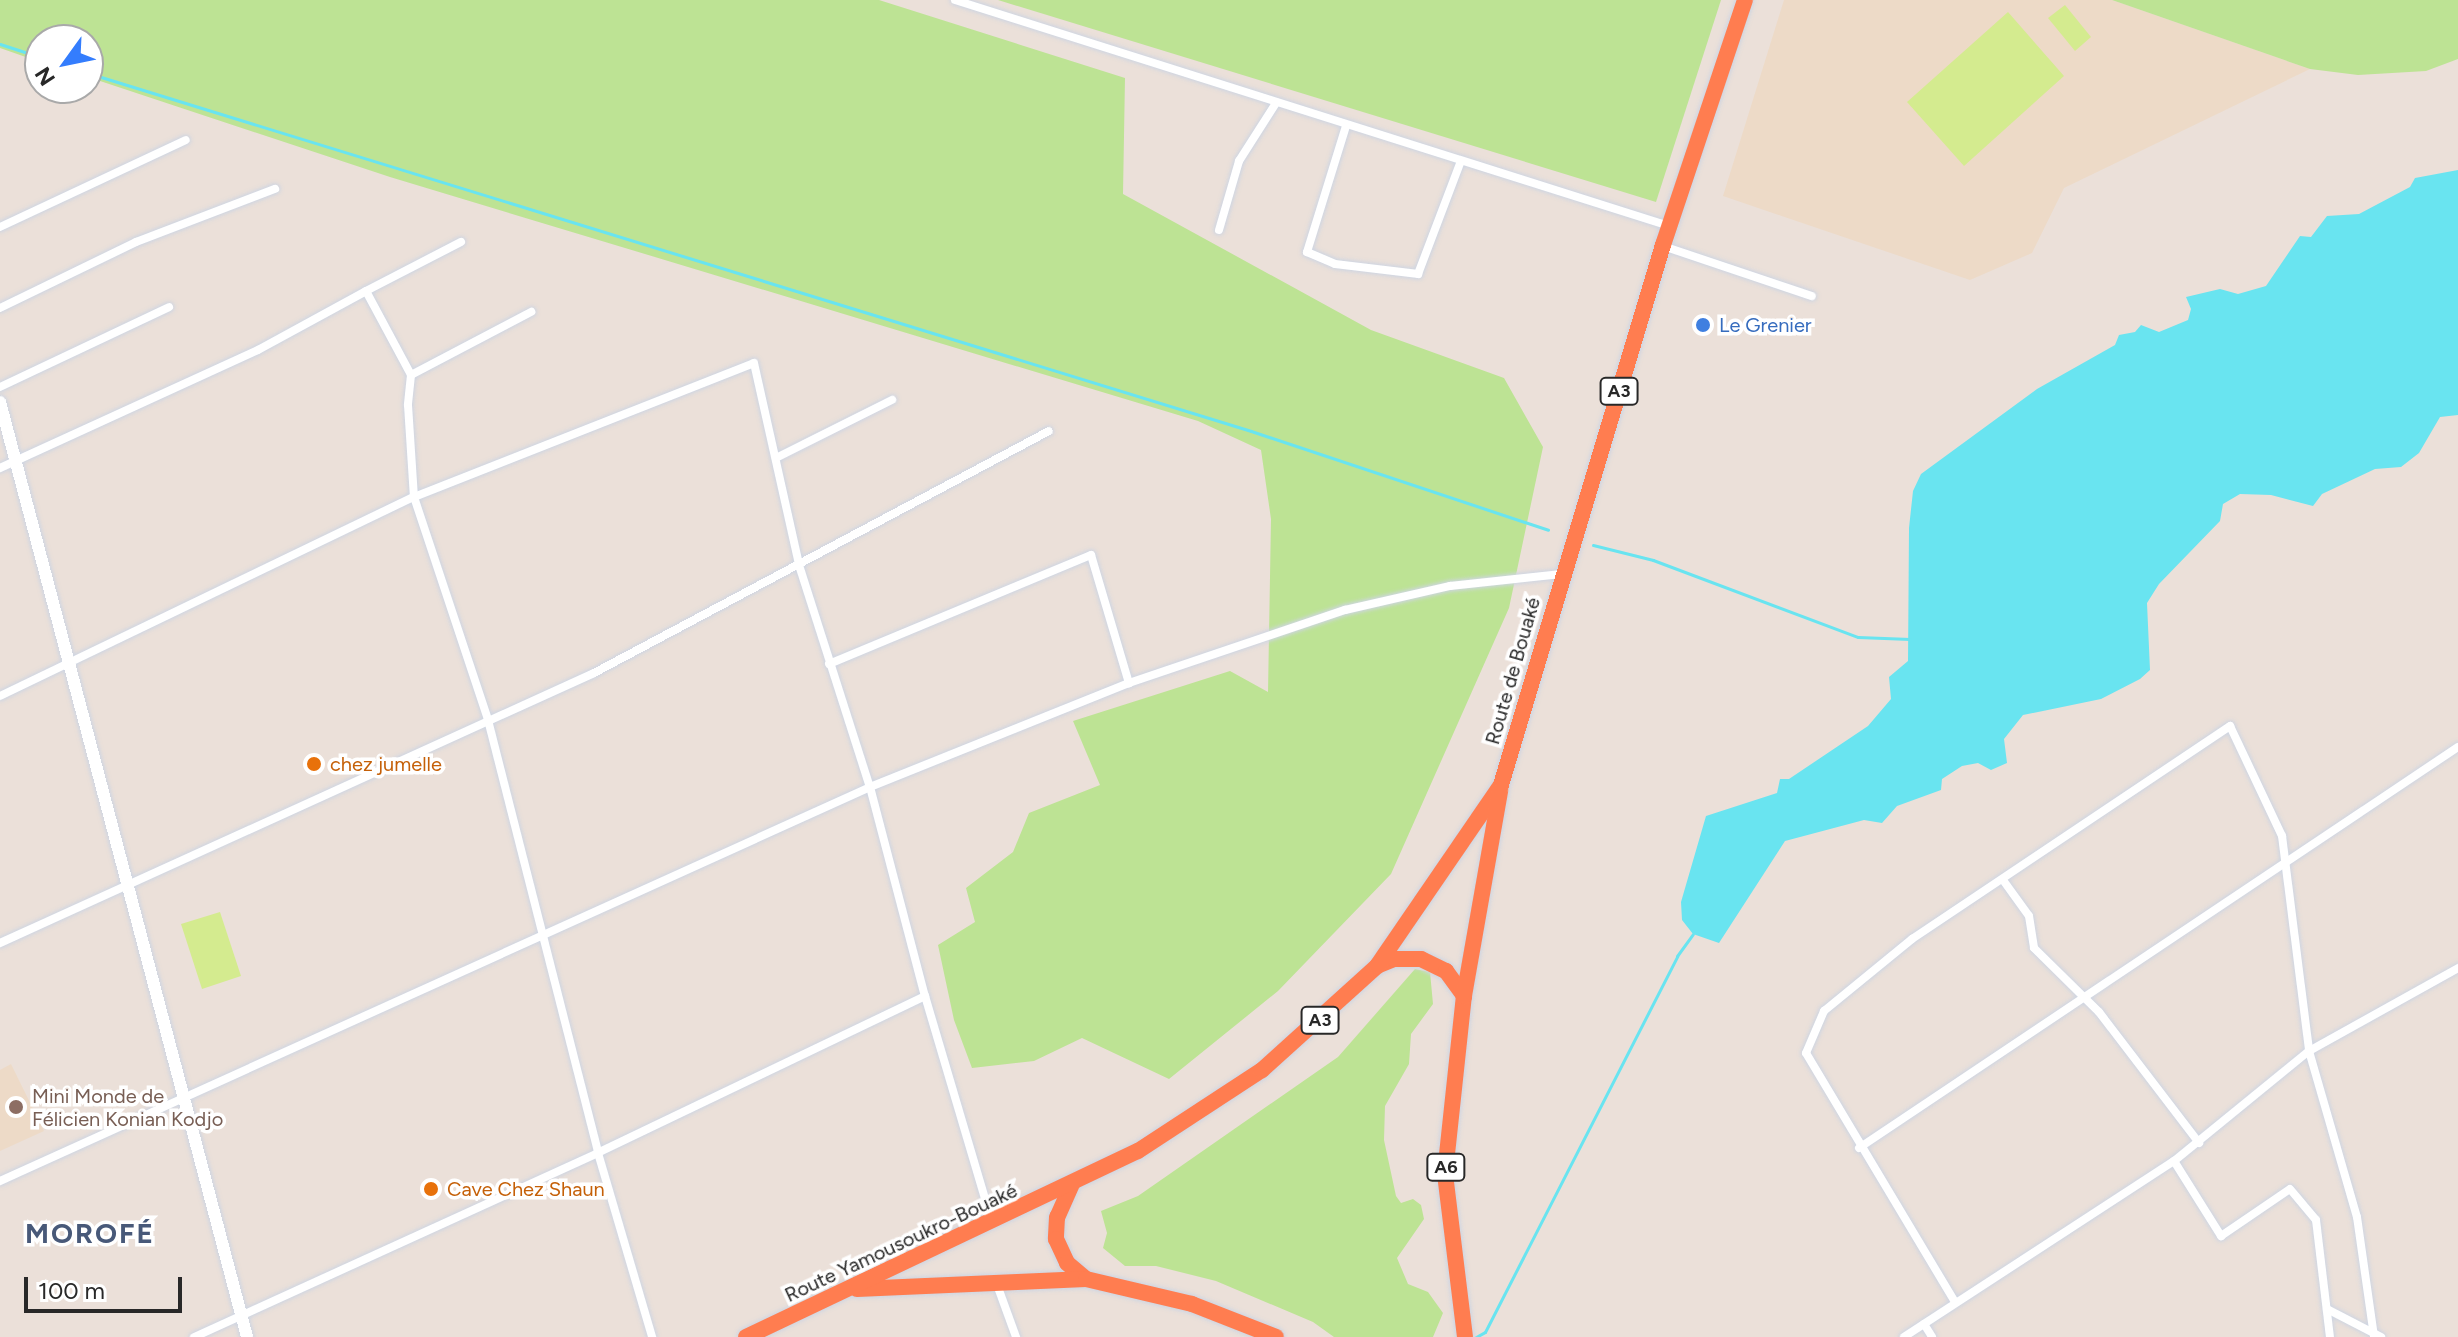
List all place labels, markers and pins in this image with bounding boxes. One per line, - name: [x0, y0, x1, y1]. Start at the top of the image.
- place label: Le Grenier: [1719, 313, 1812, 337]
- marker: Le Grenier: [1694, 316, 1712, 334]
- place label: chez jumelle: [330, 752, 442, 776]
- marker: chez jumelle: [305, 755, 323, 773]
- place label: Mini Monde de Félicien Konian Kodjo: [32, 1084, 223, 1131]
- marker: Mini Monde de Félicien Konian Kodjo: [7, 1098, 25, 1116]
- place label: Cave Chez Shaun: [447, 1177, 605, 1201]
- marker: Cave Chez Shaun: [422, 1180, 440, 1198]

